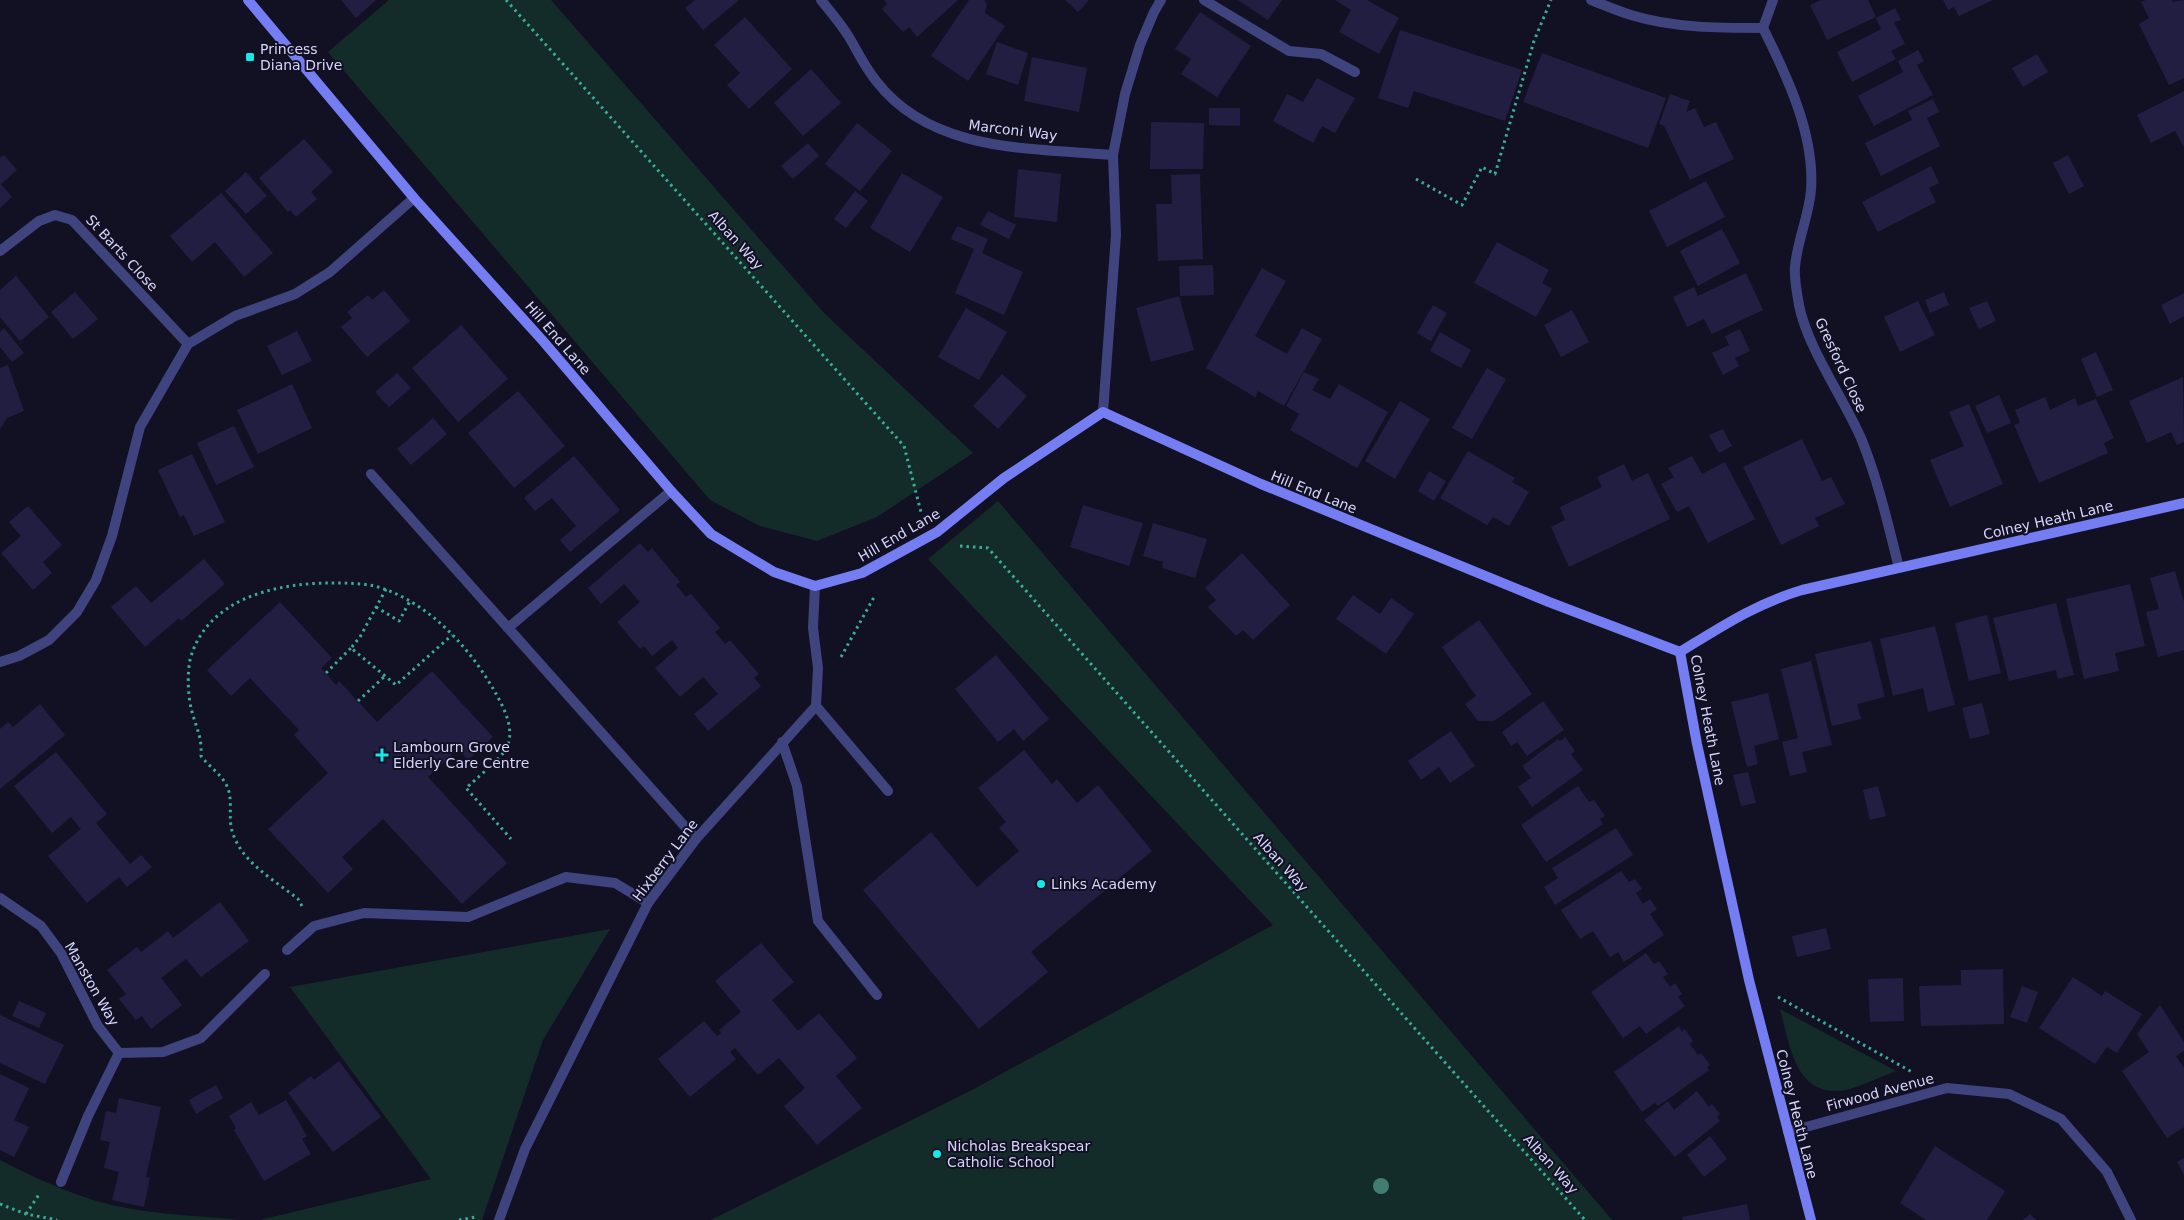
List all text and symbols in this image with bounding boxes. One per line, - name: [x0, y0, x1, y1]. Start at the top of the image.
- place label: Princess Diana Drive: [260, 41, 342, 73]
- marker: Princess Diana Drive: [244, 51, 256, 63]
- street label: Marconi Way: [968, 117, 1058, 143]
- street label: Alban Way: [705, 207, 767, 273]
- street label: St Barts Close: [83, 212, 161, 294]
- street label: Hill End Lane: [522, 298, 594, 378]
- street label: Gresford Close: [1812, 315, 1870, 415]
- street label: Hill End Lane: [1269, 467, 1359, 517]
- street label: Colney Heath Lane: [1981, 497, 2115, 543]
- street label: Hill End Lane: [855, 505, 943, 565]
- street label: Colney Heath Lane: [1687, 653, 1729, 787]
- place label: Lambourn Grove Elderly Care Centre: [393, 739, 529, 771]
- marker: Lambourn Grove Elderly Care Centre: [375, 748, 389, 762]
- street label: Hixberry Lane: [629, 816, 701, 904]
- street label: Alban Way: [1250, 829, 1312, 895]
- place label: Links Academy: [1051, 876, 1156, 892]
- marker: Links Academy: [1035, 878, 1047, 890]
- street label: Manston Way: [62, 939, 122, 1029]
- street label: Colney Heath Lane: [1773, 1048, 1821, 1180]
- street label: Firwood Avenue: [1825, 1070, 1935, 1114]
- street label: Alban Way: [1520, 1131, 1582, 1197]
- place label: Nicholas Breakspear Catholic School: [947, 1138, 1090, 1170]
- marker: Nicholas Breakspear Catholic School: [931, 1148, 943, 1160]

